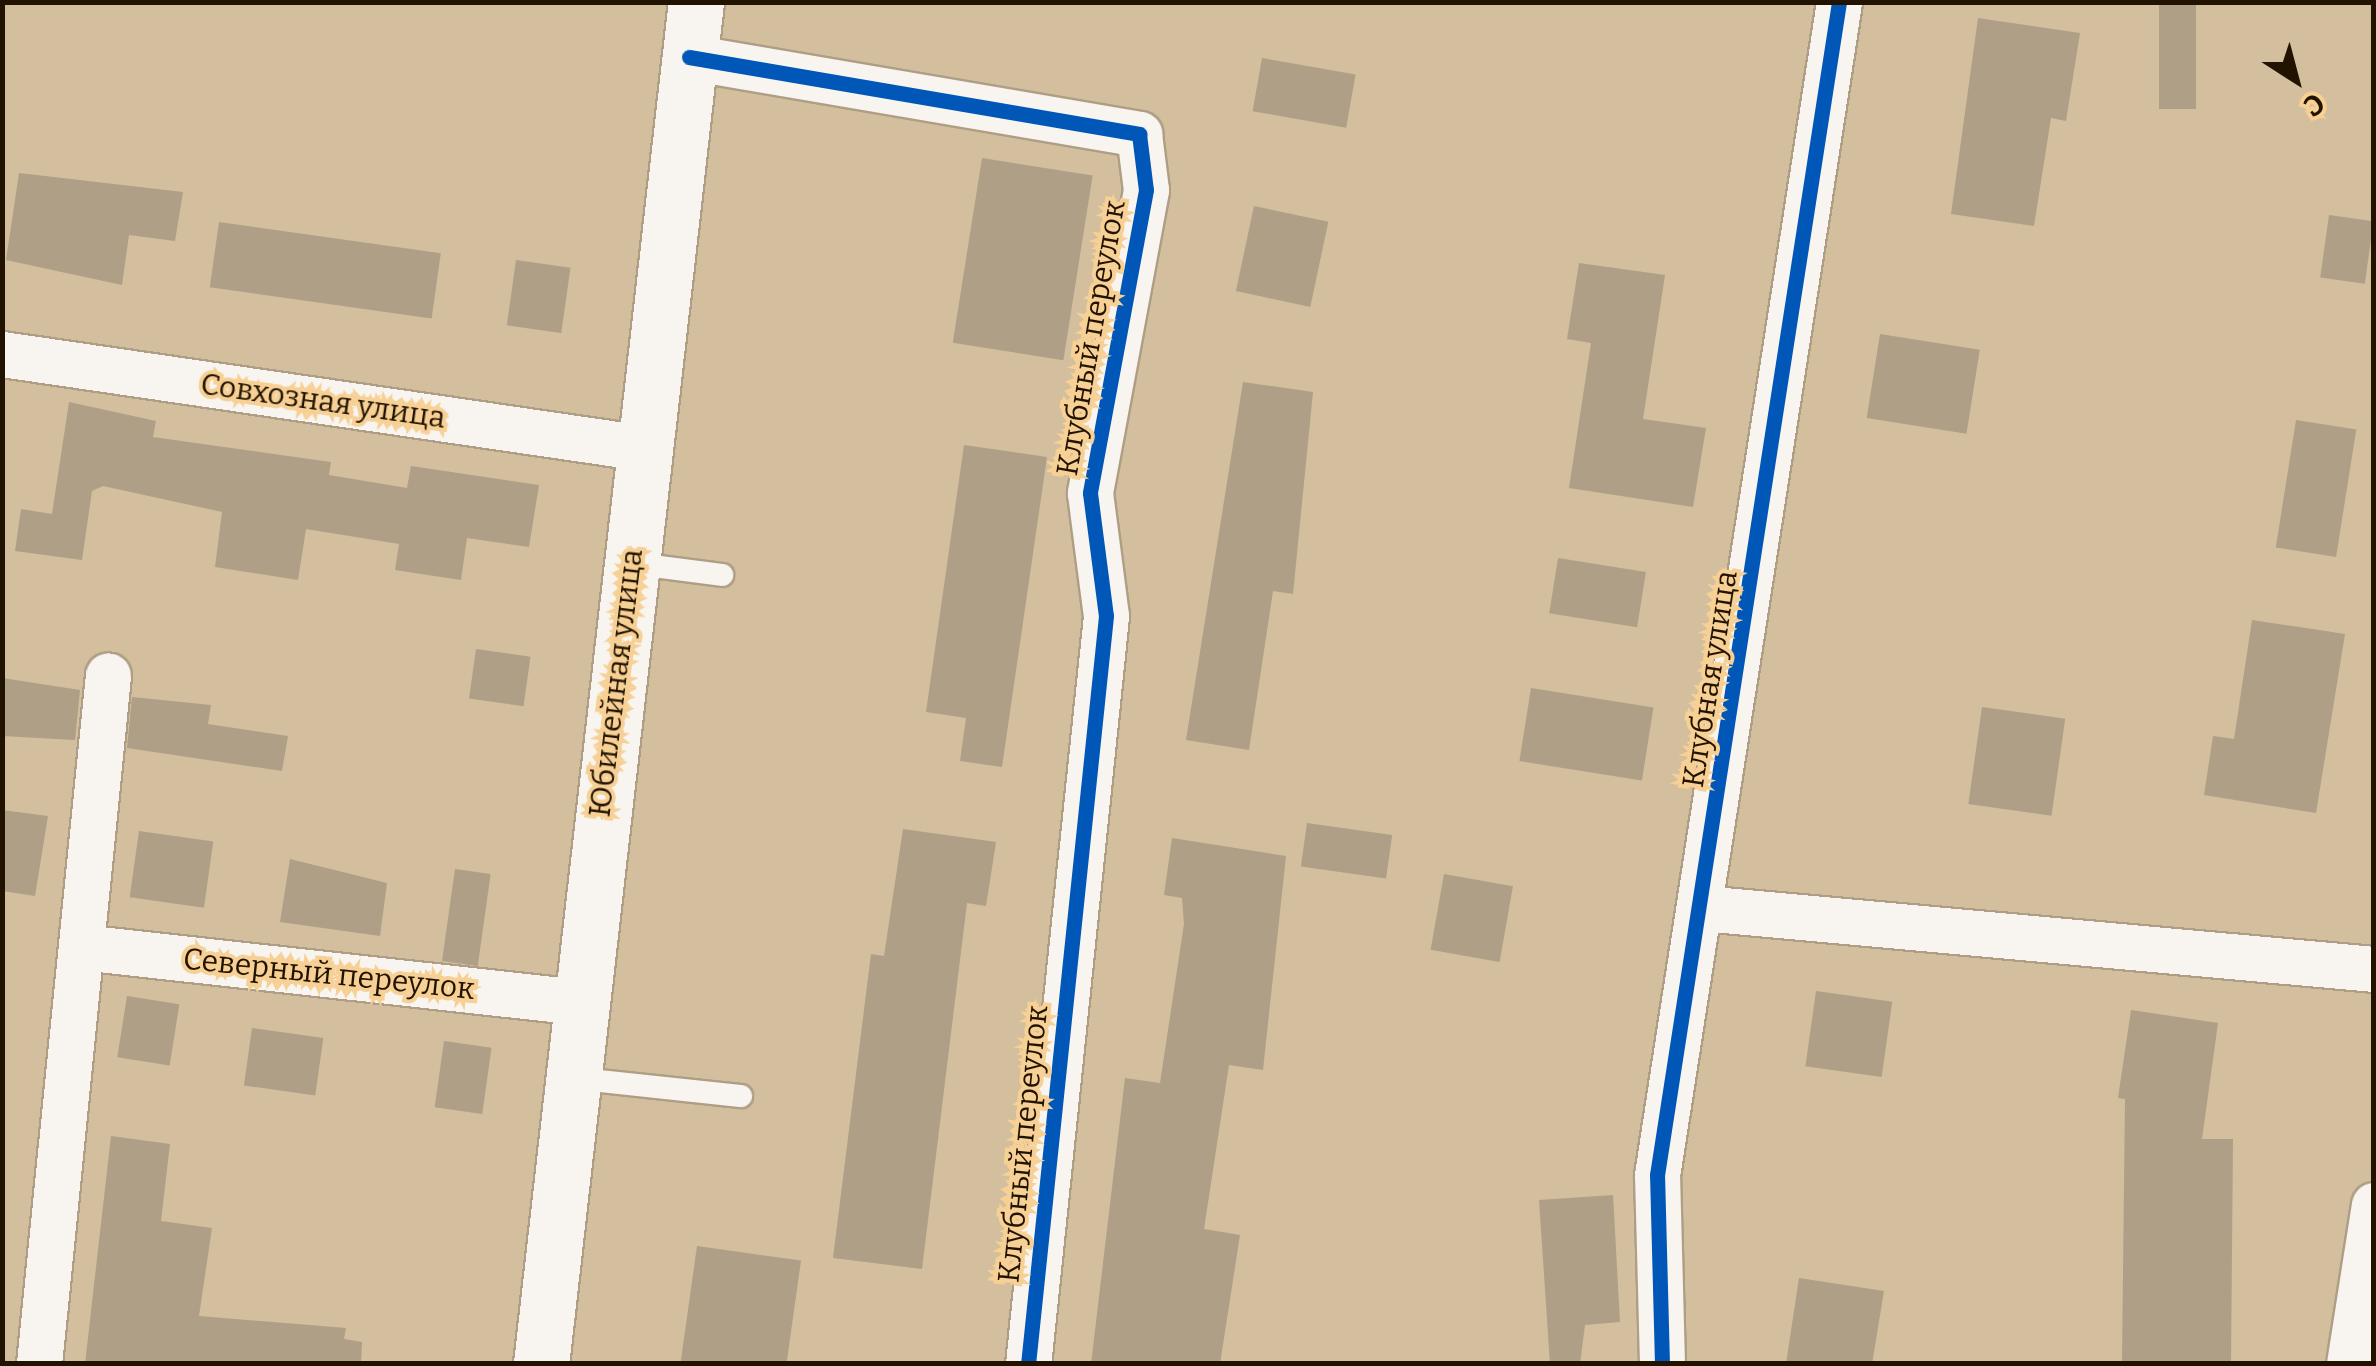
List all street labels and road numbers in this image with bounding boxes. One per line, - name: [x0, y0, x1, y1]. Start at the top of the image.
- street label: Клубный переулок: [1049, 198, 1133, 478]
- street label: Совхозная улица: [198, 366, 448, 436]
- street label: Юбилейная улица: [582, 547, 650, 819]
- street label: Клубная улица: [1675, 568, 1745, 790]
- street label: Северный переулок: [181, 941, 477, 1007]
- street label: Клубный переулок: [991, 1004, 1055, 1284]

